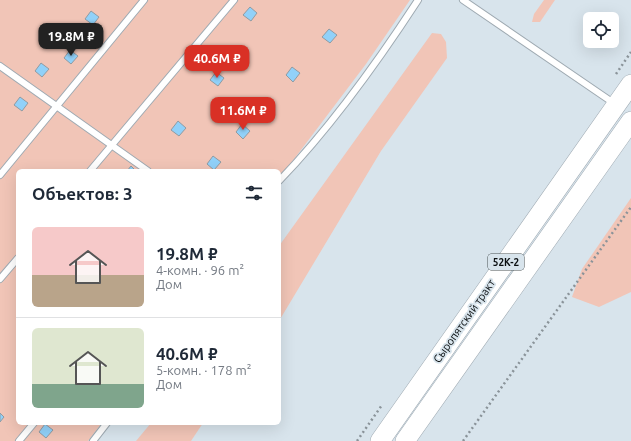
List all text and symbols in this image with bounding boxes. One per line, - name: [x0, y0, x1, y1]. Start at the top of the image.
- map controls: [583, 12, 619, 48]
- button: locate: [583, 12, 619, 48]
- pin: 19.8M ₽: [34, 23, 108, 57]
- text: 19.8M ₽: [47, 29, 95, 43]
- pin: 40.6M ₽: [180, 45, 254, 79]
- text: 40.6M ₽: [193, 51, 241, 65]
- pin: 11.6M ₽: [206, 97, 280, 131]
- text: 11.6M ₽: [219, 103, 267, 117]
- icon: filters: [243, 182, 265, 204]
- text: Объектов: 3: [32, 184, 132, 203]
- icon: home: [64, 243, 112, 291]
- text: 19.8M ₽: [156, 244, 218, 263]
- road number: 52К-2: [488, 254, 524, 270]
- text: 4-комн. · 96 m²: [156, 263, 244, 277]
- text: Дом: [156, 277, 182, 291]
- street label: Сыропятский тракт: [431, 277, 497, 365]
- icon: home: [64, 344, 112, 392]
- text: 40.6M ₽: [156, 344, 218, 363]
- text: 5-комн. · 178 m²: [156, 363, 251, 377]
- text: Дом: [156, 377, 182, 391]

